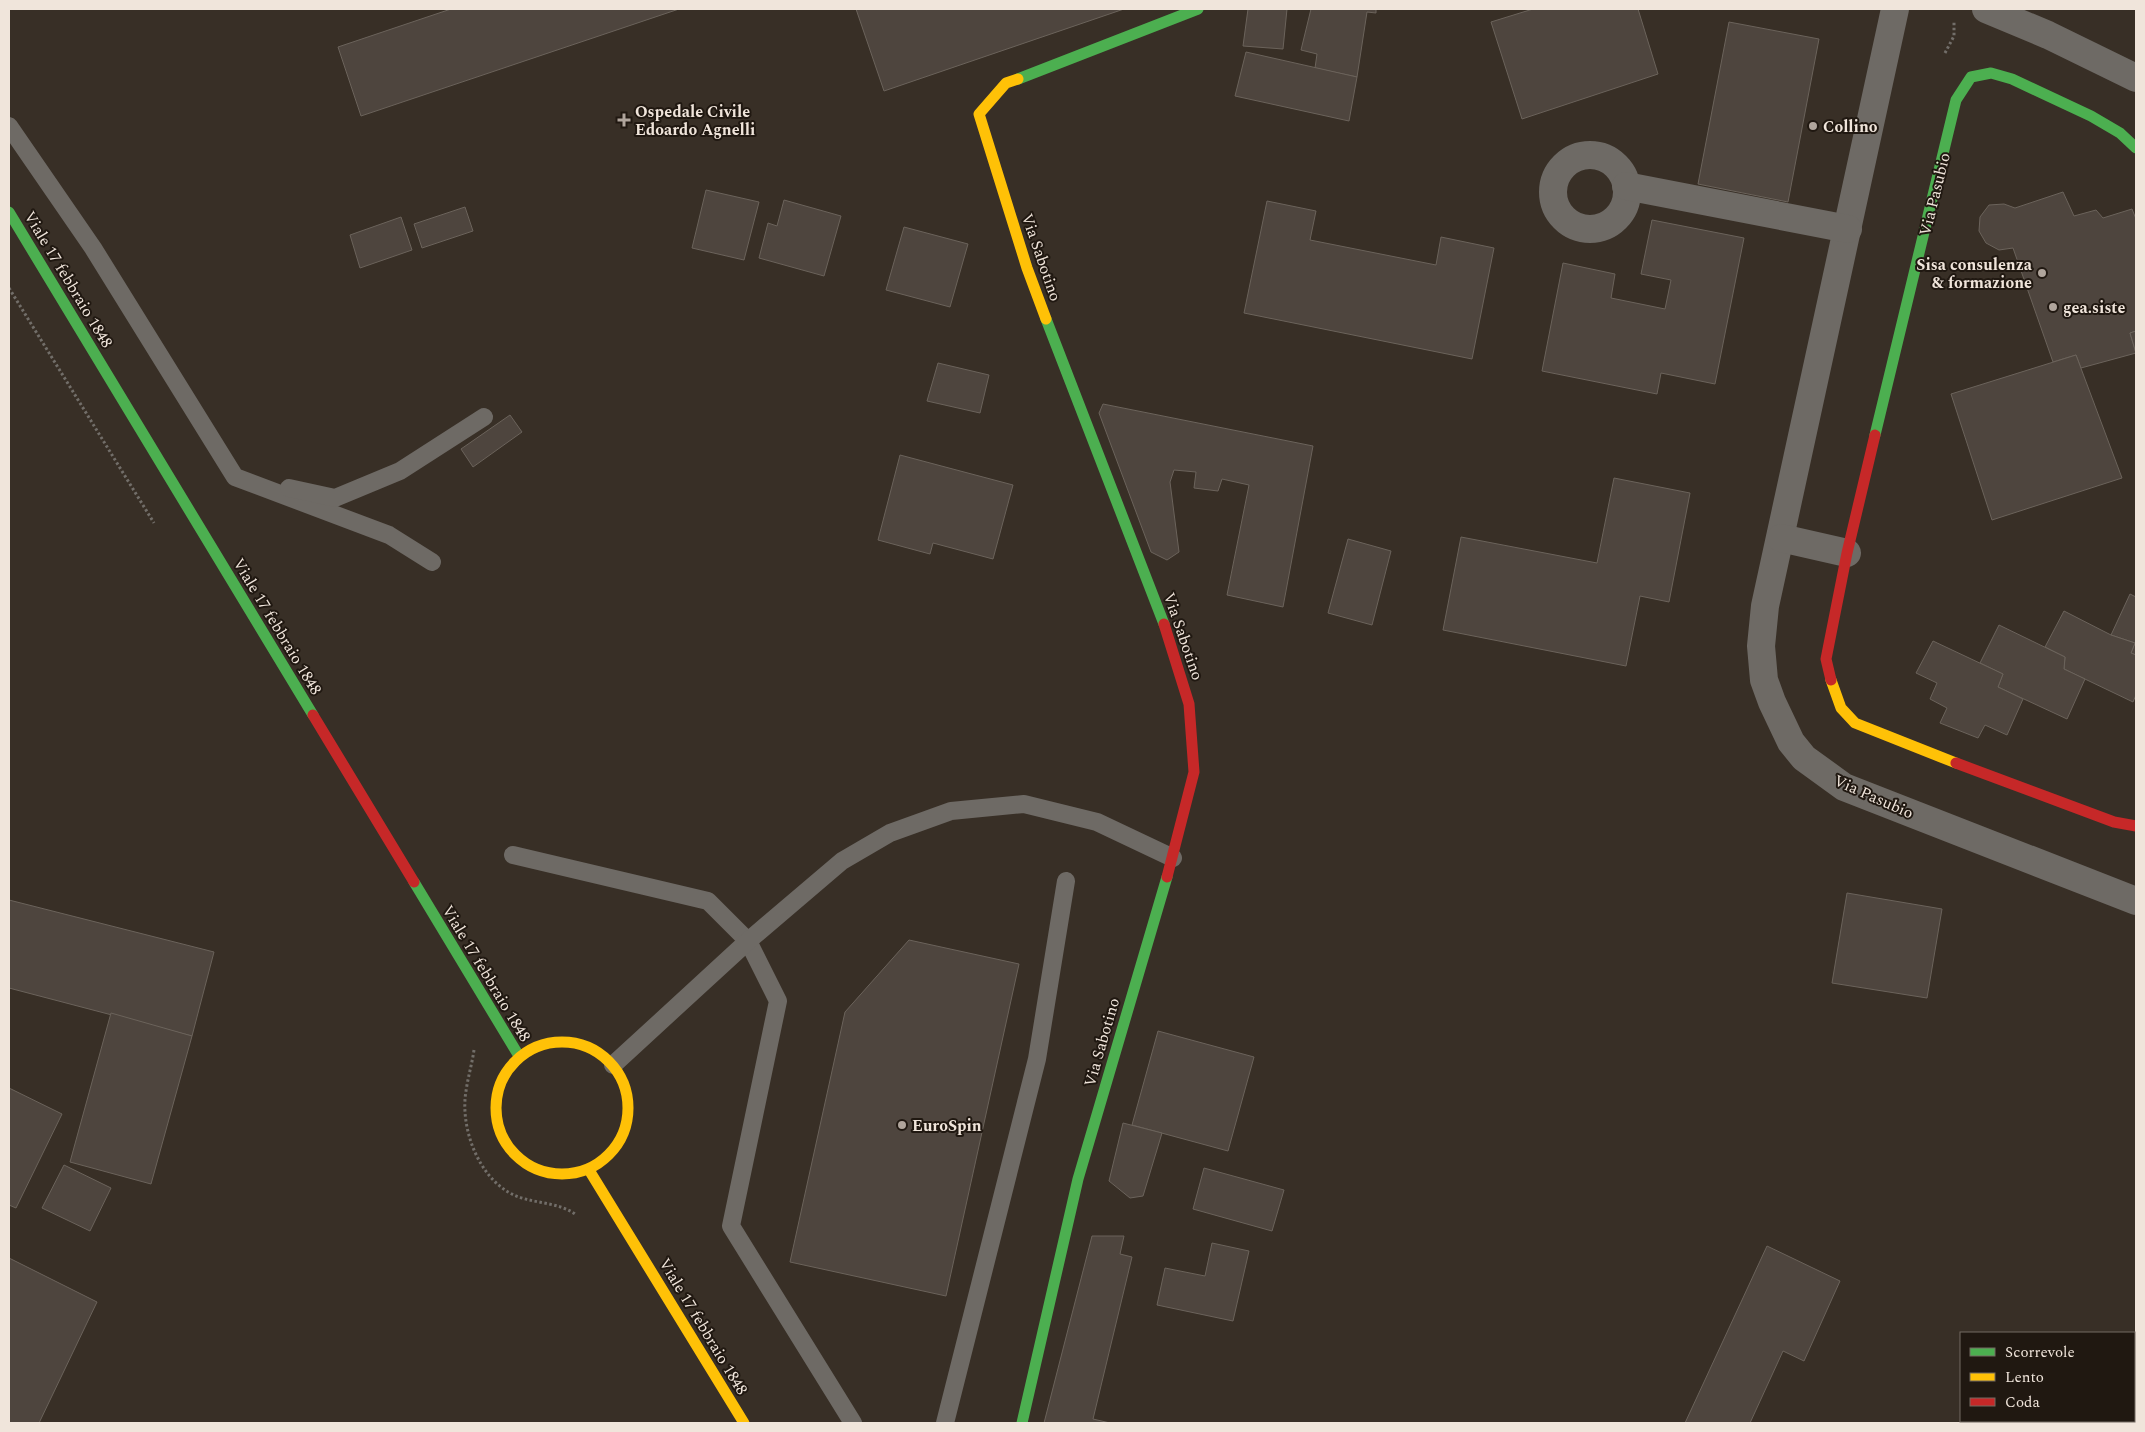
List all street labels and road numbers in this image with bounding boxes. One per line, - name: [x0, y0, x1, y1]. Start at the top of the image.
- street label: Via Pasubio: [1913, 150, 1957, 238]
- street label: Viale 17 febbraio 1848: [18, 206, 119, 353]
- street label: Via Sabotino: [1015, 210, 1067, 305]
- street label: Viale 17 febbraio 1848: [227, 553, 328, 700]
- street label: Via Sabotino: [1157, 589, 1209, 684]
- street label: Via Pasubio: [1830, 769, 1917, 825]
- street label: Viale 17 febbraio 1848: [436, 900, 537, 1047]
- street label: Via Sabotino: [1078, 995, 1126, 1090]
- street label: Viale 17 febbraio 1848: [653, 1253, 754, 1400]

